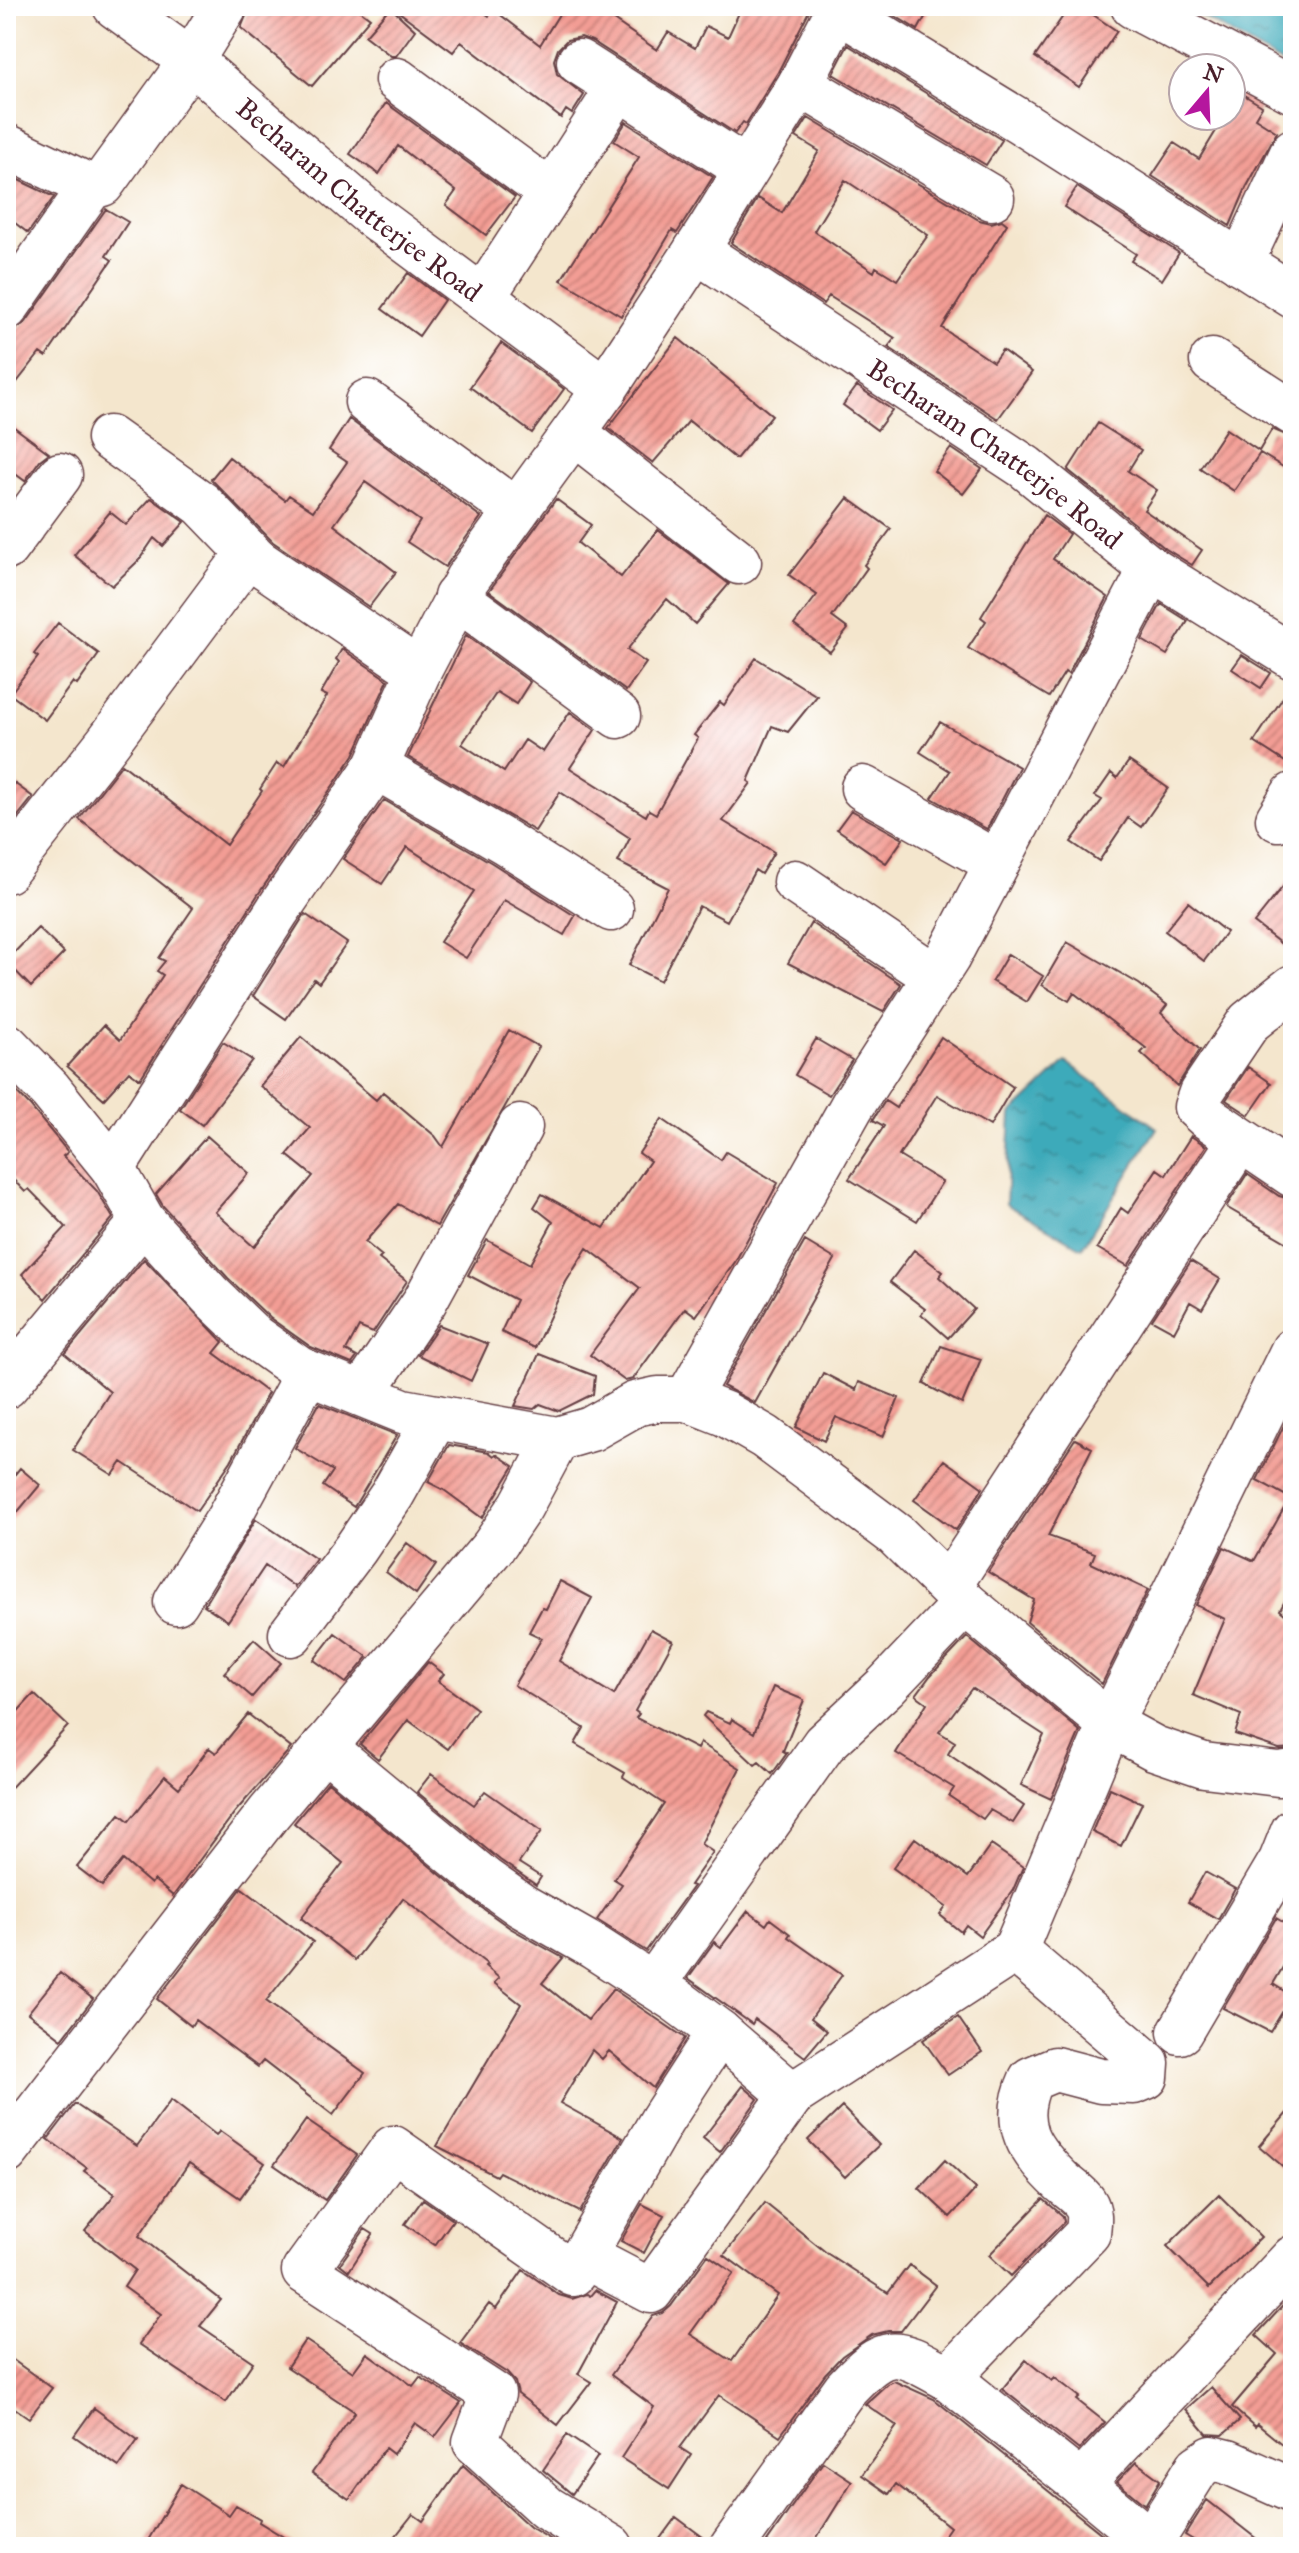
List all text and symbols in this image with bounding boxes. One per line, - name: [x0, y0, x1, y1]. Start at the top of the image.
- north arrow: [1167, 52, 1247, 132]
- text: N: [1200, 58, 1227, 89]
- street label: Becharam Chatterjee Road: [229, 91, 489, 309]
- street label: Becharam Chatterjee Road: [861, 351, 1130, 557]

